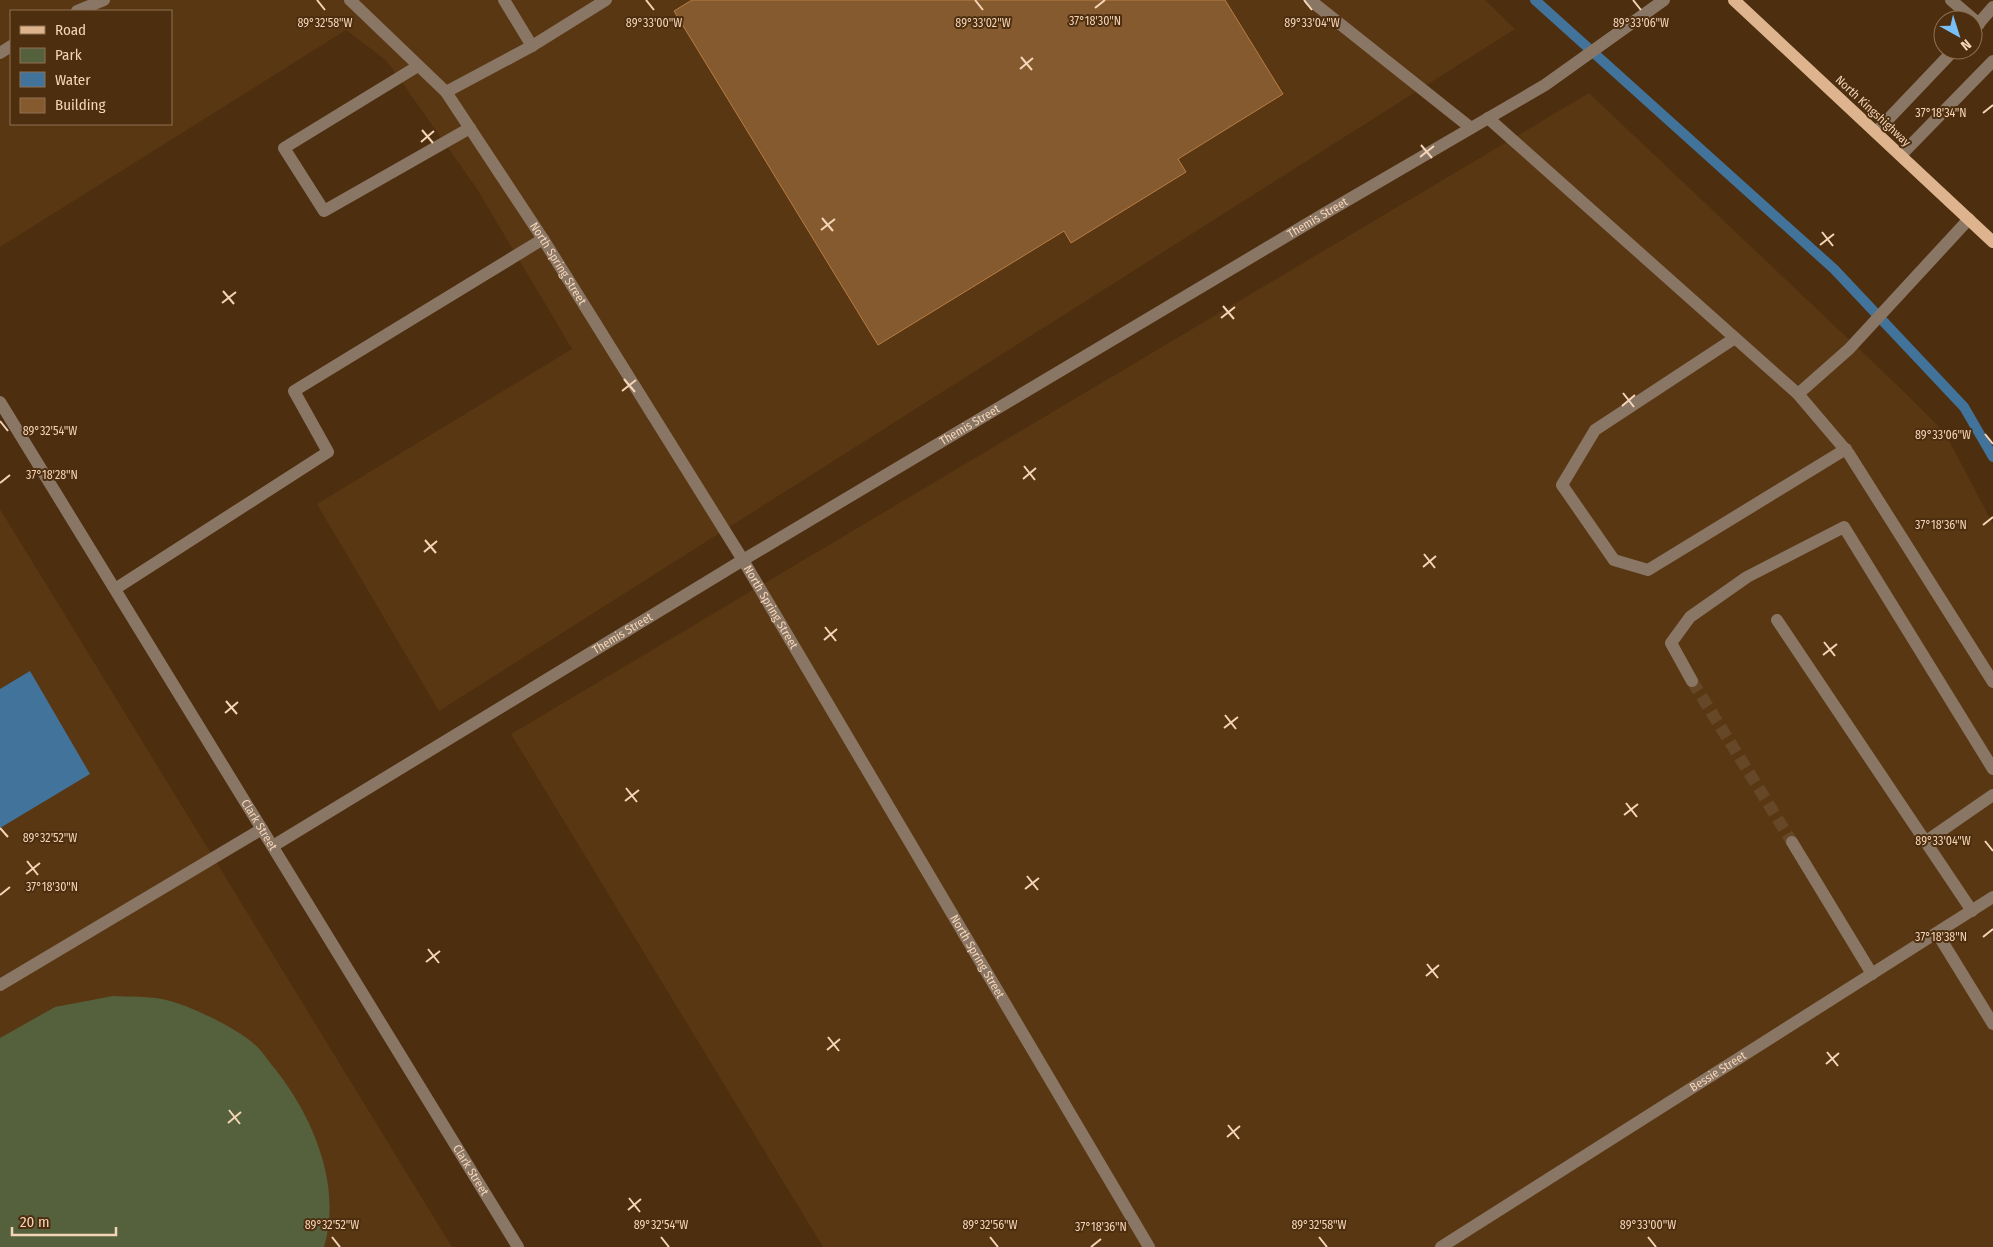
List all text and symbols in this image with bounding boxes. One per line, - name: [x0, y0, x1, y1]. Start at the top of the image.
- legend: [10, 10, 172, 125]
- north arrow: [1933, 10, 1983, 60]
- text: 37°18'30"N: [1069, 14, 1121, 28]
- text: 89°32'58"W: [297, 16, 353, 30]
- text: 89°33'00"W: [626, 16, 682, 30]
- text: 89°33'02"W: [955, 16, 1011, 30]
- text: 89°33'04"W: [1284, 16, 1340, 30]
- text: 89°33'06"W: [1613, 16, 1669, 30]
- text: Road: [55, 21, 86, 39]
- text: N: [1957, 35, 1974, 54]
- text: Park: [55, 46, 82, 64]
- text: Water: [55, 71, 91, 89]
- street label: North Kingshighway: [1833, 73, 1914, 150]
- text: Building: [55, 96, 106, 114]
- text: 37°18'34"N: [1915, 106, 1967, 120]
- street label: Themis Street: [1285, 195, 1350, 241]
- street label: North Spring Street: [527, 220, 589, 308]
- street label: Themis Street: [937, 402, 1002, 448]
- text: 89°32'54"W: [23, 424, 77, 438]
- text: 89°33'06"W: [1915, 428, 1971, 442]
- text: 37°18'28"N: [26, 468, 78, 482]
- text: 37°18'36"N: [1915, 518, 1967, 532]
- street label: North Spring Street: [741, 563, 801, 652]
- street label: Themis Street: [590, 610, 655, 657]
- street label: Clark Street: [238, 797, 280, 853]
- text: 89°32'52"W: [23, 831, 77, 845]
- text: 89°33'04"W: [1915, 834, 1971, 848]
- text: 37°18'30"N: [26, 880, 78, 894]
- street label: North Spring Street: [947, 912, 1008, 1001]
- text: 37°18'38"N: [1915, 930, 1967, 944]
- street label: Bessie Street: [1687, 1048, 1749, 1094]
- street label: Clark Street: [450, 1142, 492, 1198]
- scale bar: [12, 1204, 116, 1236]
- text: 20 m: [20, 1213, 50, 1231]
- text: 89°32'52"W: [305, 1218, 359, 1232]
- text: 89°32'54"W: [634, 1218, 688, 1232]
- text: 89°32'56"W: [962, 1218, 1018, 1232]
- text: 89°32'58"W: [1291, 1218, 1347, 1232]
- text: 89°33'00"W: [1620, 1218, 1676, 1232]
- text: 37°18'36"N: [1075, 1220, 1127, 1234]

